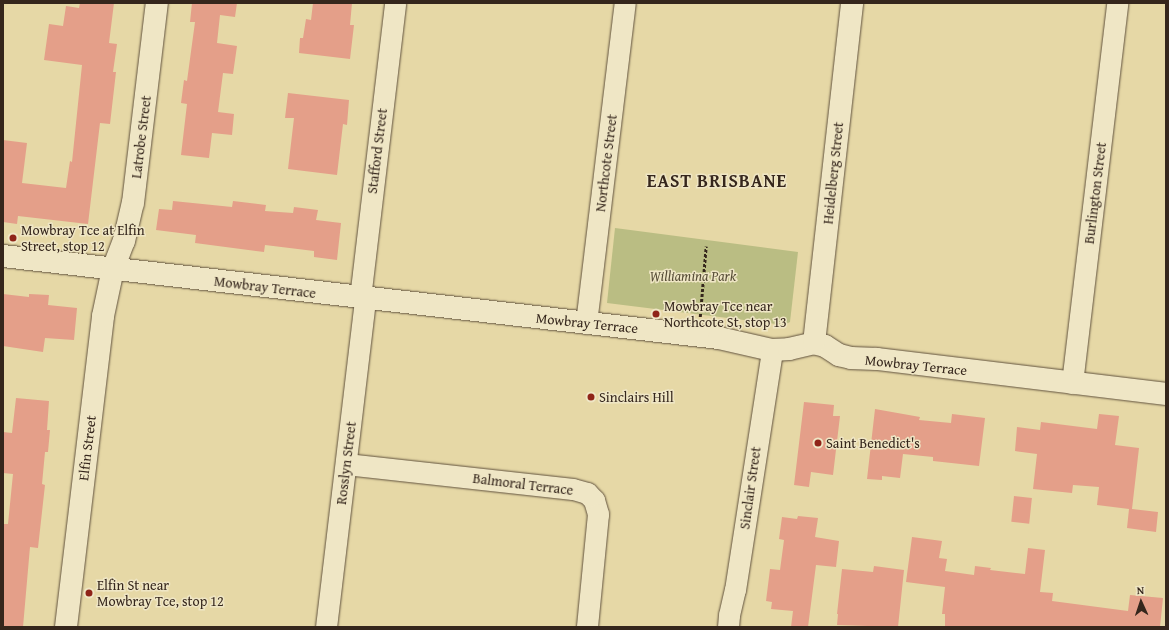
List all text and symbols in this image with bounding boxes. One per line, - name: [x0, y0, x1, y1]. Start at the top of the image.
- street label: Latrobe Street: [128, 95, 154, 179]
- street label: Stafford Street: [363, 107, 391, 195]
- street label: Northcote Street: [592, 113, 620, 213]
- street label: Heidelberg Street: [819, 121, 847, 225]
- street label: Burlington Street: [1080, 141, 1110, 245]
- district label: EAST BRISBANE: [647, 170, 787, 192]
- place label: Mowbray Tce at Elfin Street, stop 12: [21, 222, 145, 254]
- marker: Mowbray Tce at Elfin Street, stop 12: [8, 233, 18, 243]
- park label: Williamina Park: [650, 268, 736, 284]
- street label: Mowbray Terrace: [213, 272, 317, 302]
- place label: Mowbray Tce near Northcote St, stop 13: [664, 298, 787, 330]
- street label: Mowbray Terrace: [535, 309, 639, 337]
- marker: Mowbray Tce near Northcote St, stop 13: [651, 309, 661, 319]
- street label: Mowbray Terrace: [864, 351, 968, 379]
- place label: Sinclairs Hill: [599, 389, 674, 405]
- marker: Sinclairs Hill: [586, 392, 596, 402]
- street label: Elfin Street: [75, 414, 99, 482]
- street label: Rosslyn Street: [333, 420, 359, 506]
- place label: Saint Benedict's: [826, 435, 920, 451]
- marker: Saint Benedict's: [813, 438, 823, 448]
- street label: Sinclair Street: [736, 446, 764, 530]
- street label: Balmoral Terrace: [472, 470, 574, 498]
- place label: Elfin St near Mowbray Tce, stop 12: [97, 577, 224, 610]
- north arrow: [1121, 582, 1161, 622]
- text: N: [1136, 582, 1144, 598]
- marker: Elfin St near Mowbray Tce, stop 12: [84, 588, 94, 598]

